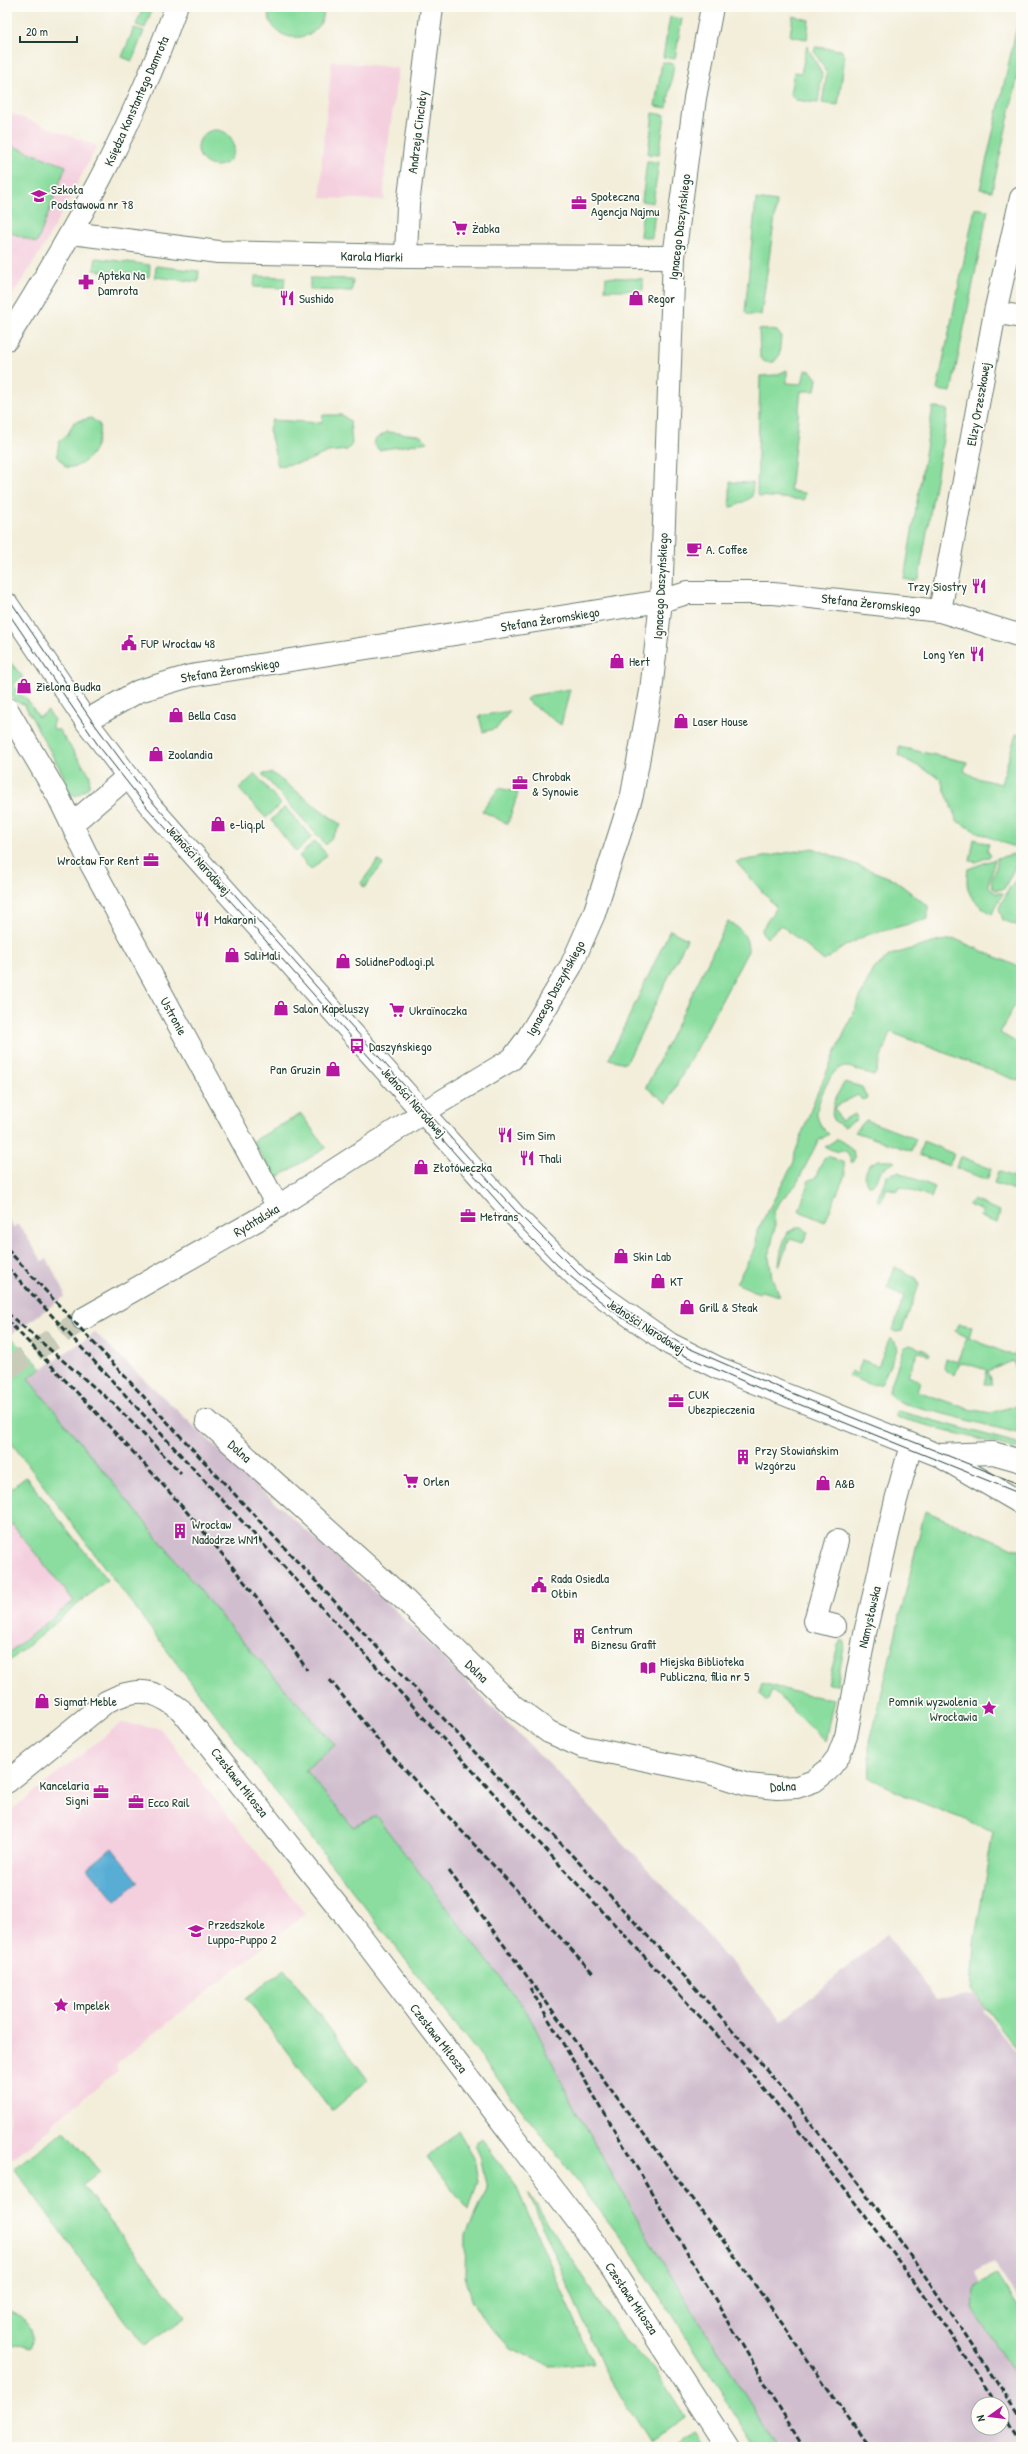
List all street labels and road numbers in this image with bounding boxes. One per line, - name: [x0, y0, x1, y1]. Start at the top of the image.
- street label: Księdza Konstantego Damrota: [99, 33, 173, 169]
- street label: Andrzeja Cinciały: [403, 89, 431, 175]
- street label: Ignacego Daszyńskiego: [664, 173, 694, 281]
- street label: Karola Miarki: [340, 246, 404, 266]
- street label: Elizy Orzeszkowej: [962, 361, 994, 447]
- street label: Ignacego Daszyńskiego: [648, 532, 672, 640]
- street label: Stefana Żeromskiego: [820, 589, 922, 617]
- street label: Stefana Żeromskiego: [499, 602, 601, 636]
- street label: Stefana Żeromskiego: [179, 653, 281, 687]
- street label: Jedności Narodowej: [163, 821, 235, 899]
- street label: Ignacego Daszyńskiego: [521, 937, 589, 1039]
- street label: Ustronie: [156, 994, 192, 1038]
- street label: Jedności Narodowej: [378, 1063, 450, 1141]
- street label: Rychtalska: [230, 1199, 282, 1241]
- street label: Jedności Narodowej: [604, 1294, 688, 1358]
- street label: Dolna: [224, 1436, 256, 1466]
- street label: Namysłowska: [853, 1584, 885, 1650]
- street label: Dolna: [461, 1656, 493, 1686]
- street label: Czesława Miłosza: [207, 1744, 273, 1820]
- street label: Dolna: [770, 1776, 796, 1796]
- street label: Czesława Miłosza: [406, 2000, 472, 2076]
- street label: Czesława Miłosza: [601, 2258, 663, 2338]

